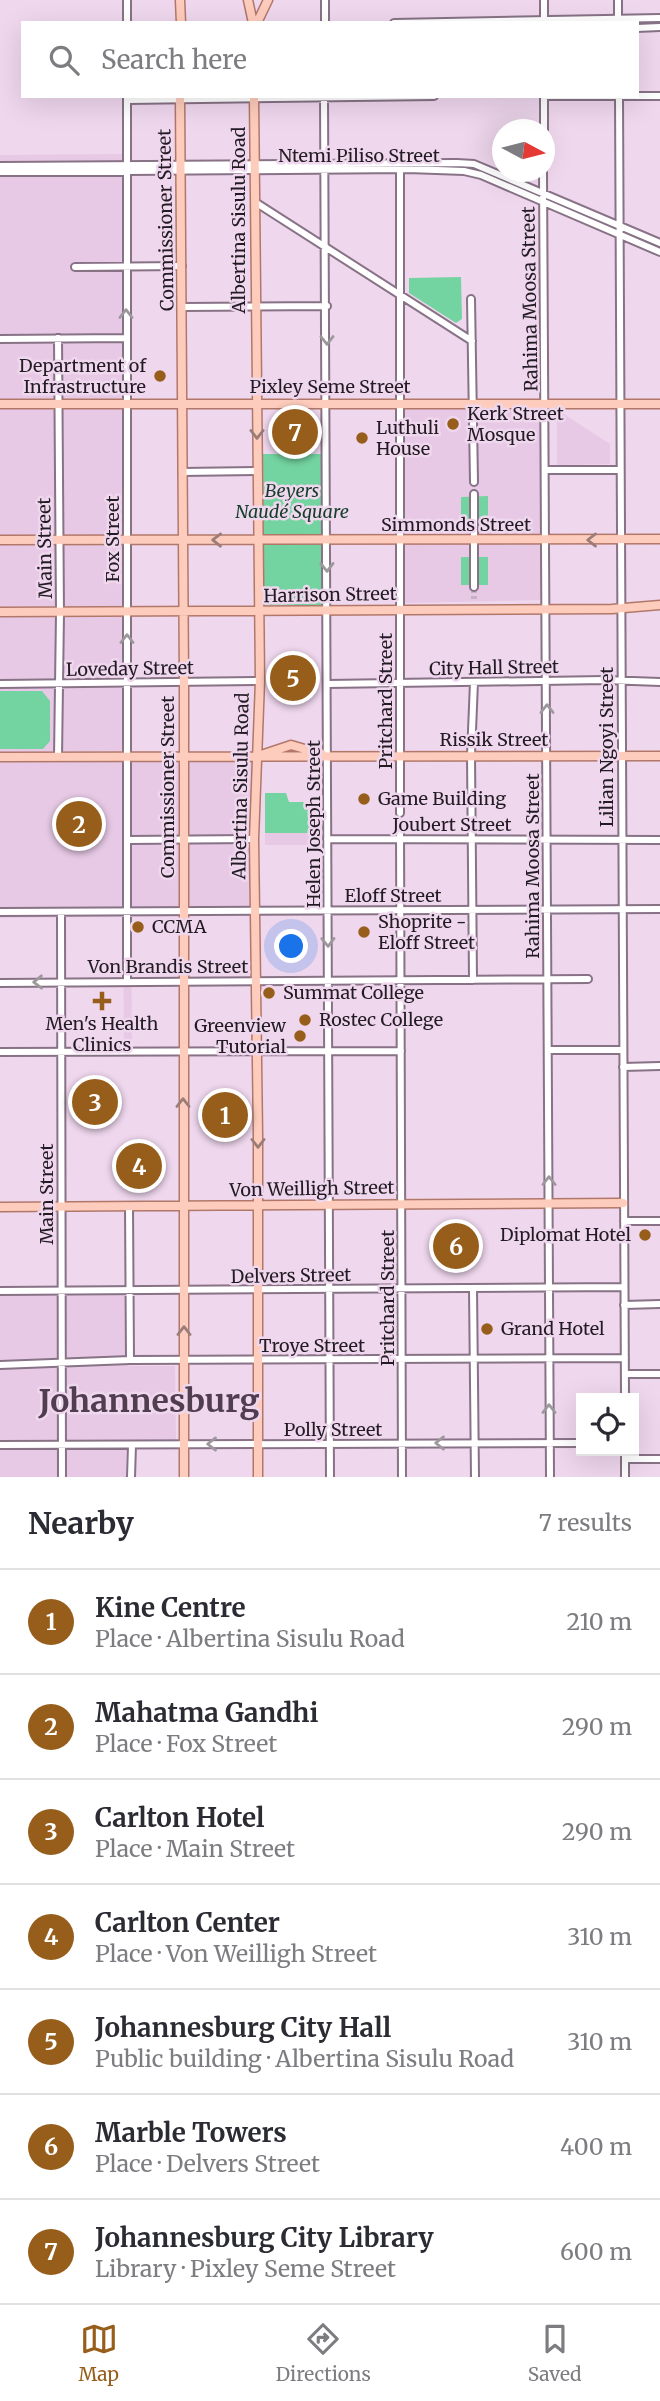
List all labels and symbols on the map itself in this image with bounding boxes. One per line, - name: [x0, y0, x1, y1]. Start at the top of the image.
- north arrow: [492, 119, 555, 182]
- street label: Albertina Sisulu Road: [227, 126, 250, 314]
- street label: Commissioner Street: [152, 129, 179, 311]
- street label: Ntemi Piliso Street: [278, 144, 440, 167]
- street label: Rahima Moosa Street: [516, 206, 543, 392]
- one-way arrow: [118, 308, 134, 318]
- one-way arrow: [319, 335, 335, 346]
- place label: Department of Infrastructure: [19, 354, 147, 398]
- marker: Department of Infrastructure: [152, 368, 168, 384]
- street label: Pixley Seme Street: [249, 375, 411, 398]
- place label: Kerk Street Mosque: [467, 402, 564, 446]
- pin: 7: [272, 406, 318, 458]
- place label: Luthuli House: [376, 416, 439, 460]
- marker: Kerk Street Mosque: [445, 416, 461, 432]
- one-way arrow: [249, 430, 265, 440]
- marker: Luthuli House: [354, 430, 370, 446]
- park label: Beyers Naudé Square: [235, 479, 349, 523]
- street label: Fox Street: [101, 496, 124, 582]
- street label: Main Street: [32, 497, 57, 599]
- street label: Simmonds Street: [381, 513, 531, 536]
- one-way arrow: [212, 532, 222, 548]
- one-way arrow: [586, 532, 597, 548]
- one-way arrow: [320, 562, 335, 573]
- street label: Harrison Street: [263, 582, 397, 607]
- one-way arrow: [119, 633, 135, 644]
- street label: Pritchard Street: [374, 633, 397, 769]
- pin: 5: [270, 652, 316, 704]
- street label: City Hall Street: [429, 655, 559, 680]
- street label: Loveday Street: [66, 656, 194, 681]
- street label: Lilian Ngoyi Street: [595, 667, 618, 827]
- street label: Albertina Sisulu Road: [227, 692, 254, 881]
- street label: Commissioner Street: [156, 696, 179, 878]
- one-way arrow: [539, 703, 555, 714]
- street label: Rissik Street: [440, 728, 548, 751]
- street label: Helen Joseph Street: [302, 740, 325, 908]
- street label: Rahima Moosa Street: [521, 773, 544, 959]
- place label: Game Building: [378, 787, 506, 810]
- marker: Game Building: [356, 791, 372, 807]
- pin: 2: [56, 798, 102, 850]
- street label: Joubert Street: [391, 813, 512, 836]
- street label: Eloff Street: [344, 884, 442, 907]
- place label: Shoprite - Eloff Street: [378, 910, 475, 954]
- place label: CCMA: [152, 915, 207, 938]
- marker: CCMA: [130, 919, 146, 935]
- marker: Shoprite - Eloff Street: [356, 924, 372, 940]
- your location: [274, 929, 308, 963]
- one-way arrow: [320, 937, 336, 948]
- street label: Von Brandis Street: [87, 955, 248, 978]
- one-way arrow: [32, 974, 43, 990]
- place label: Summat College: [283, 981, 424, 1004]
- marker: Summat College: [261, 985, 277, 1001]
- marker: Men's Health Clinics: [92, 991, 112, 1011]
- place label: Rostec College: [319, 1008, 443, 1031]
- place label: Men's Health Clinics: [46, 1012, 158, 1056]
- marker: Rostec College: [297, 1012, 313, 1028]
- place label: Greenview Tutorial: [194, 1014, 287, 1058]
- marker: Greenview Tutorial: [292, 1028, 308, 1044]
- pin: 3: [72, 1076, 118, 1128]
- pin: 1: [202, 1089, 248, 1141]
- one-way arrow: [175, 1097, 191, 1108]
- one-way arrow: [250, 1138, 266, 1149]
- pin: 4: [116, 1140, 162, 1192]
- street label: Main Street: [35, 1143, 58, 1245]
- street label: Von Weilligh Street: [228, 1176, 395, 1201]
- one-way arrow: [541, 1176, 557, 1186]
- pin: 6: [433, 1220, 479, 1272]
- place label: Diplomat Hotel: [500, 1223, 631, 1246]
- marker: Diplomat Hotel: [637, 1227, 653, 1243]
- street label: Pritchard Street: [376, 1230, 399, 1366]
- street label: Delvers Street: [231, 1263, 351, 1288]
- place label: Grand Hotel: [501, 1317, 605, 1340]
- marker: Grand Hotel: [479, 1321, 495, 1337]
- one-way arrow: [176, 1325, 191, 1336]
- street label: Troye Street: [259, 1334, 365, 1357]
- district label: Johannesburg: [37, 1381, 260, 1421]
- one-way arrow: [541, 1403, 557, 1414]
- street label: Polly Street: [284, 1418, 382, 1441]
- one-way arrow: [434, 1435, 444, 1451]
- one-way arrow: [206, 1436, 217, 1452]

